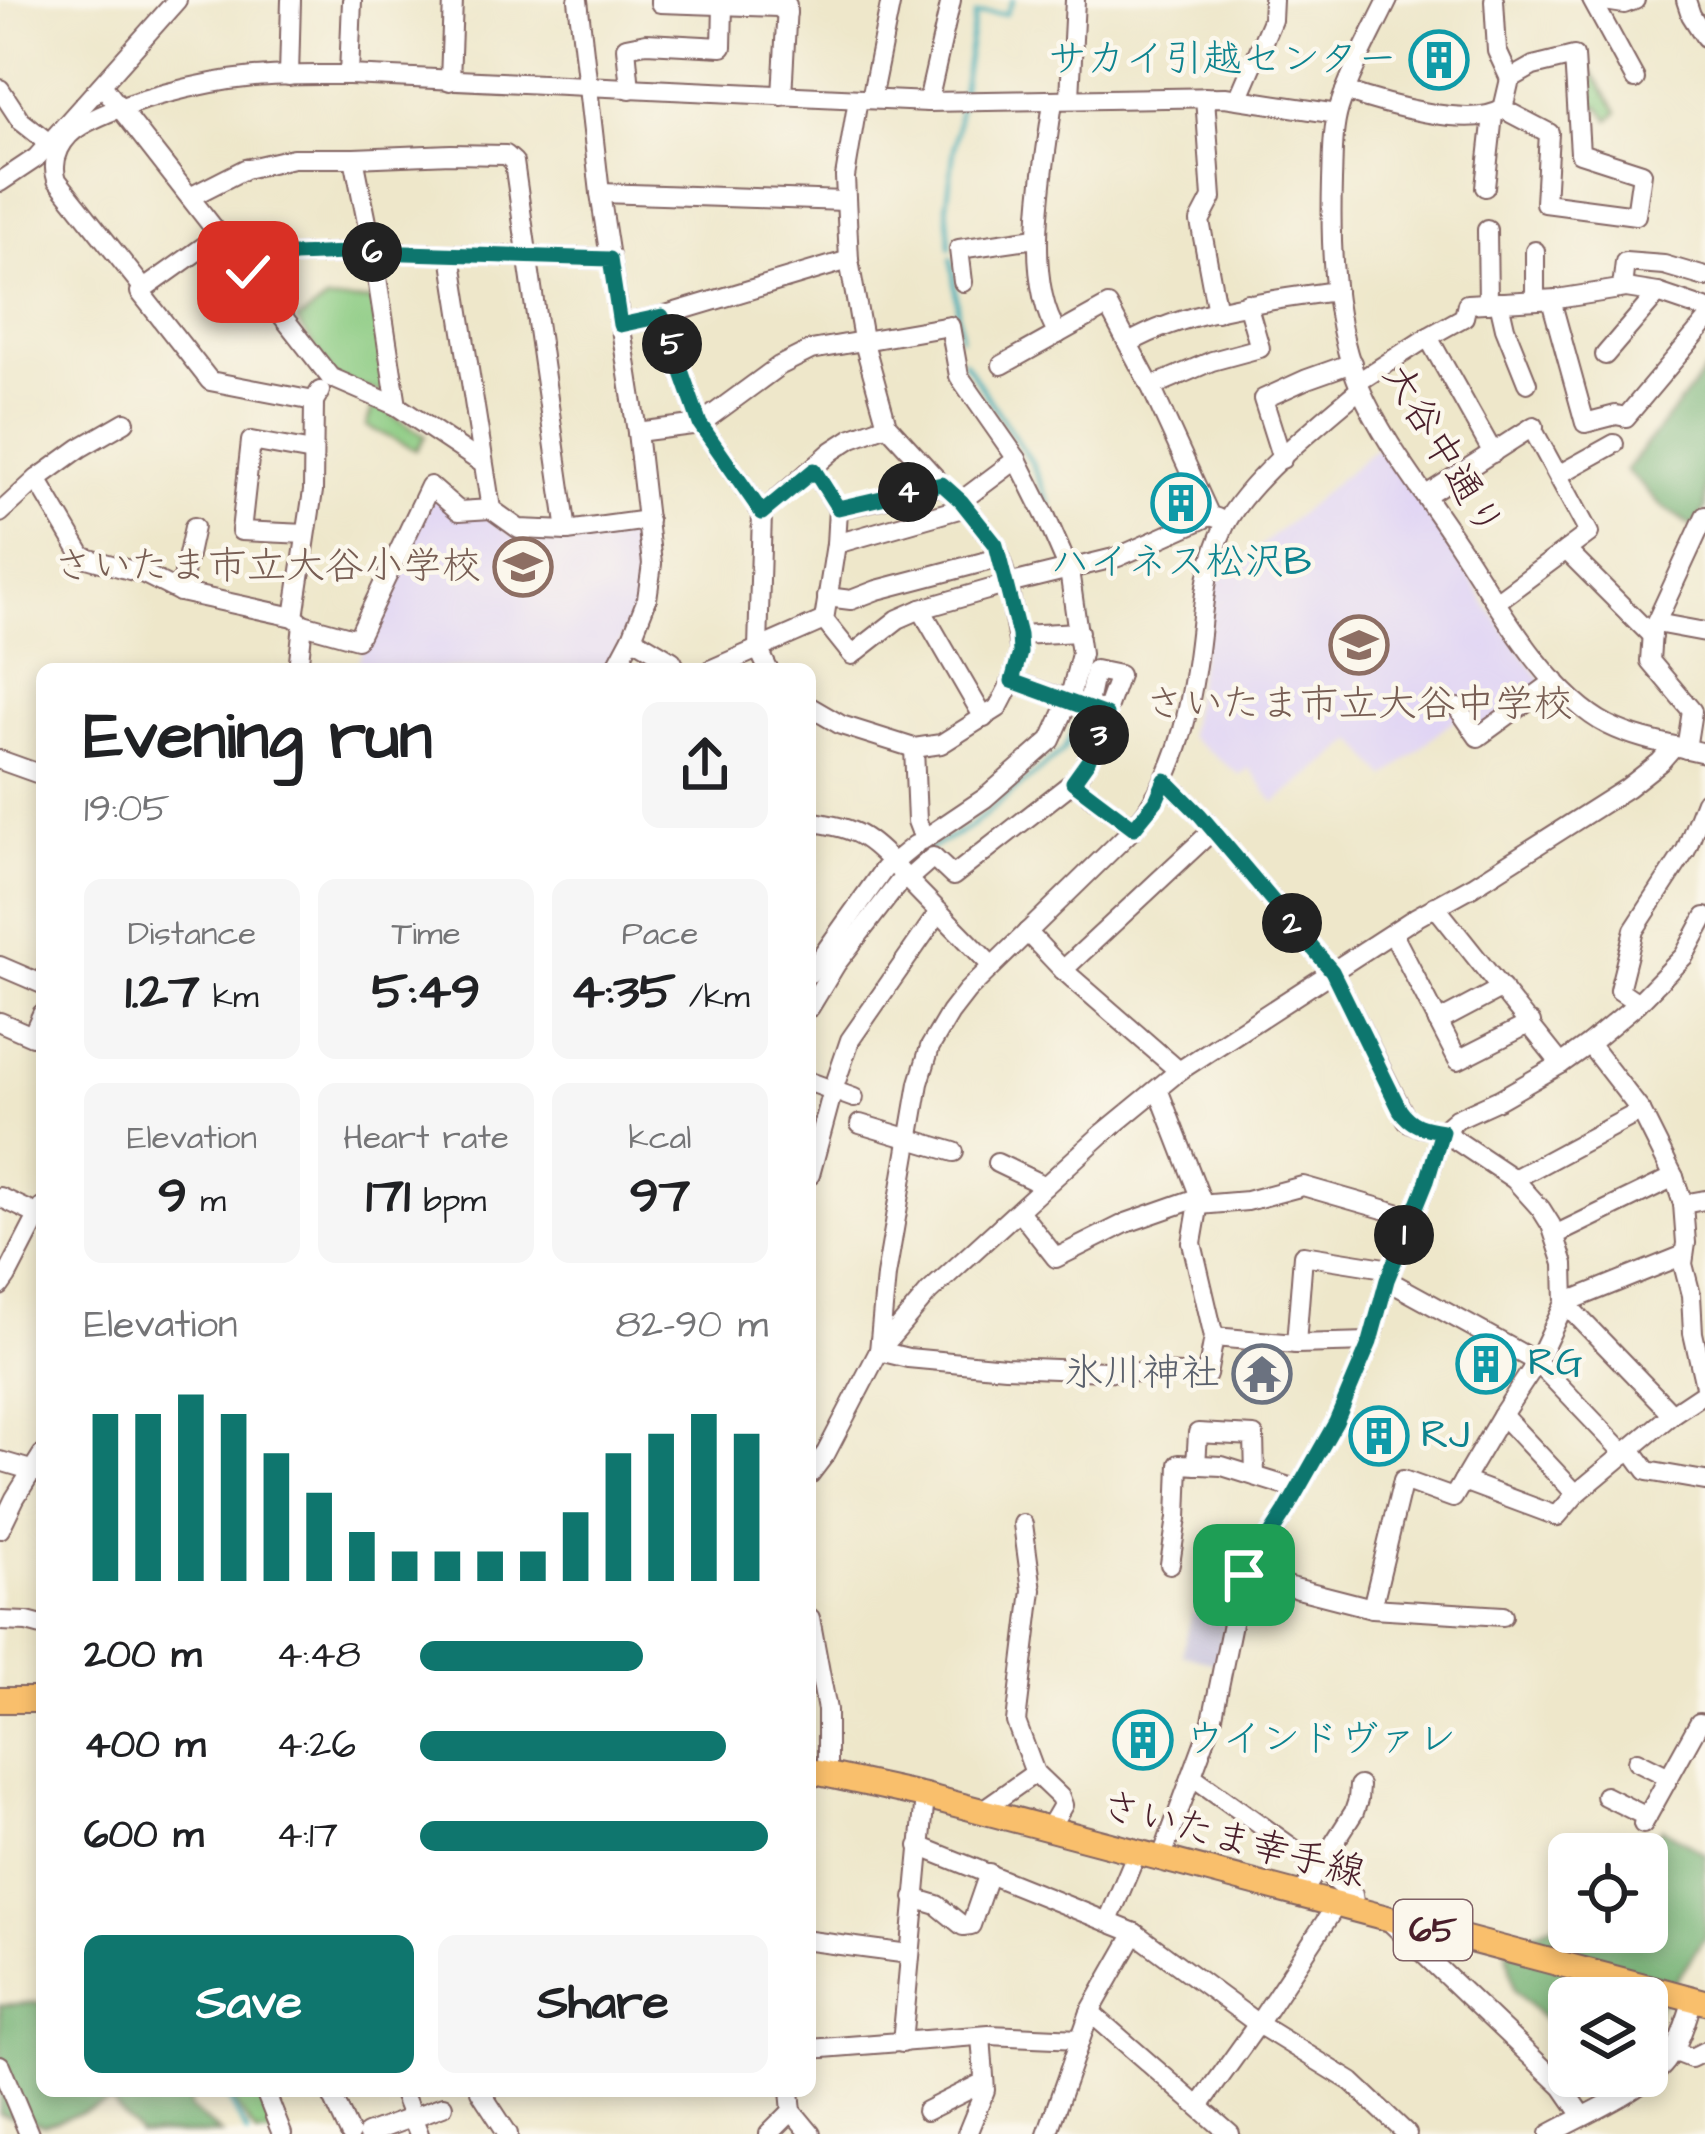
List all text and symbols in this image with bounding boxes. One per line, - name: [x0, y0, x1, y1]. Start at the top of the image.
- building icon: サカイ引越センター: [1408, 29, 1470, 91]
- place label: サカイ引越センター: [1048, 33, 1397, 87]
- pin: [197, 221, 299, 323]
- pin: 6: [342, 222, 402, 282]
- text: 6: [362, 229, 382, 275]
- icon: check: [215, 239, 281, 305]
- pin: 5: [642, 314, 702, 374]
- text: 5: [660, 321, 684, 367]
- street label: 大谷中通り: [1369, 354, 1515, 548]
- pin: 4: [878, 462, 938, 522]
- text: 4: [897, 469, 919, 515]
- building icon: ハイネス松沢B: [1150, 472, 1212, 534]
- school or university icon: さいたま市立大谷小学校: [492, 536, 554, 598]
- place label: ハイネス松沢B: [1051, 536, 1311, 590]
- place label: さいたま市立大谷小学校: [54, 540, 481, 594]
- school or university icon: さいたま市立大谷中学校: [1328, 614, 1390, 676]
- place label: さいたま市立大谷中学校: [1145, 678, 1573, 732]
- text: Evening run: [84, 692, 432, 784]
- button: share: [642, 702, 768, 828]
- pin: 3: [1069, 705, 1129, 765]
- text: 3: [1091, 712, 1107, 758]
- text: 19:05: [84, 783, 170, 837]
- pin: 2: [1262, 893, 1322, 953]
- text: 2: [1283, 900, 1301, 946]
- text: Distance: [128, 911, 256, 957]
- text: Time: [391, 911, 461, 957]
- text: Pace: [622, 911, 698, 957]
- text: 1.27: [125, 957, 200, 1028]
- text: 5:49: [372, 957, 480, 1028]
- text: 4:35: [570, 957, 676, 1028]
- text: km: [200, 974, 259, 1020]
- text: /km: [676, 974, 750, 1020]
- text: Elevation: [127, 1115, 257, 1161]
- text: Heart rate: [343, 1115, 509, 1161]
- text: kcal: [628, 1115, 692, 1161]
- text: 9: [158, 1161, 187, 1232]
- text: 171: [366, 1161, 410, 1232]
- text: 97: [630, 1161, 690, 1232]
- text: m: [187, 1178, 226, 1224]
- text: bpm: [410, 1178, 486, 1224]
- pin: 1: [1374, 1205, 1434, 1265]
- text: 1: [1402, 1212, 1406, 1258]
- text: Elevation: [84, 1299, 238, 1353]
- text: 82–90 m: [616, 1299, 768, 1353]
- building icon: RG: [1455, 1333, 1517, 1395]
- place label: RG: [1528, 1337, 1583, 1391]
- temple icon: 氷川神社: [1231, 1343, 1293, 1405]
- place label: 氷川神社: [1064, 1347, 1220, 1401]
- building icon: RJ: [1348, 1405, 1410, 1467]
- place label: RJ: [1421, 1409, 1469, 1463]
- pin: [1193, 1524, 1295, 1626]
- icon: arrive: [1211, 1542, 1277, 1608]
- text: 200 m: [84, 1629, 202, 1683]
- text: 4:48: [276, 1629, 361, 1683]
- building icon: ウインドヴァレ: [1112, 1709, 1174, 1771]
- place label: ウインドヴァレ: [1185, 1713, 1456, 1767]
- text: 400 m: [84, 1719, 206, 1773]
- text: 4:26: [276, 1719, 356, 1773]
- street label: さいたま幸手線: [1095, 1779, 1371, 1901]
- text: 600 m: [84, 1809, 204, 1863]
- text: 4:17: [276, 1809, 338, 1863]
- map controls: [1548, 1833, 1668, 2097]
- button: locate: [1548, 1833, 1668, 1953]
- road number: 65: [1394, 1900, 1472, 1960]
- button: Save: [84, 1935, 414, 2073]
- button: Share: [438, 1935, 768, 2073]
- button: layers: [1548, 1977, 1668, 2097]

